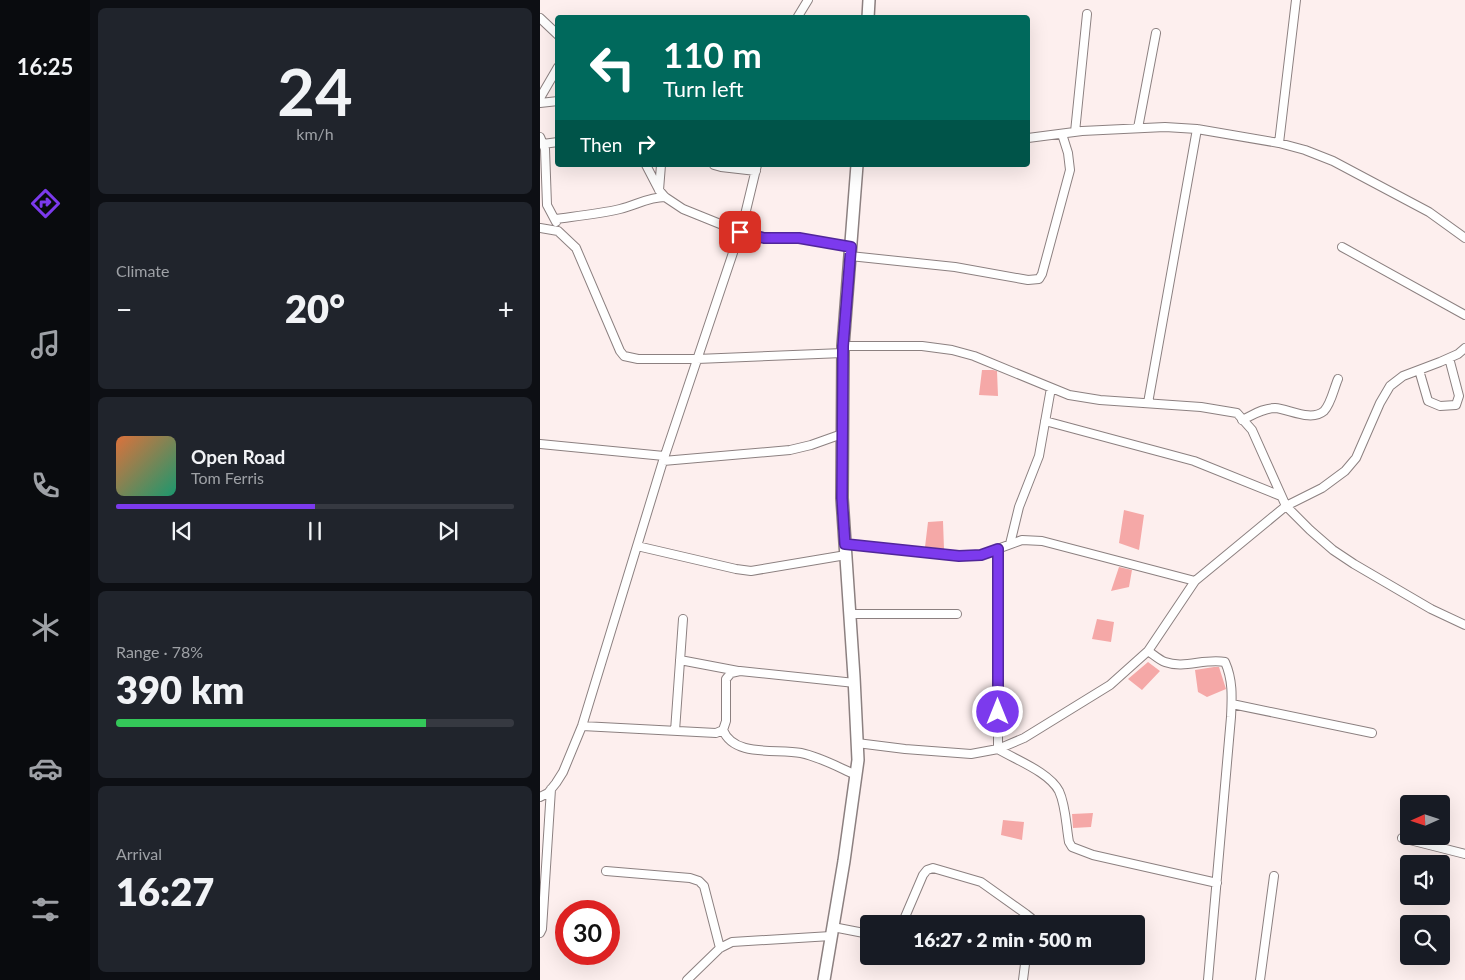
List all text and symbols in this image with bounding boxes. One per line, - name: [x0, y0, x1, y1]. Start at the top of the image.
- text: 110 m: [663, 33, 762, 75]
- icon: left: [580, 35, 645, 100]
- text: 24: [277, 52, 353, 130]
- text: 16:25: [17, 53, 73, 80]
- text: Turn left: [663, 75, 744, 102]
- text: km/h: [296, 124, 334, 143]
- icon: right: [632, 130, 660, 158]
- text: Then: [580, 133, 622, 156]
- icon: directions: [28, 186, 63, 221]
- pin: [719, 211, 761, 253]
- icon: arrive: [726, 218, 754, 246]
- text: Climate: [116, 261, 169, 280]
- text: 20°: [285, 285, 345, 331]
- text: −: [116, 292, 132, 326]
- text: +: [498, 292, 514, 326]
- icon: music: [28, 327, 63, 362]
- text: Open Road: [191, 445, 285, 468]
- icon: phone: [28, 468, 63, 503]
- text: Tom Ferris: [191, 468, 264, 487]
- icon: previous: [168, 517, 196, 545]
- icon: pause: [301, 517, 329, 545]
- icon: next: [434, 517, 462, 545]
- icon: climate: [28, 610, 63, 645]
- text: Range · 78%: [116, 642, 203, 661]
- text: 390 km: [116, 666, 244, 712]
- position arrow: [971, 685, 1023, 737]
- icon: car: [28, 751, 63, 786]
- north arrow: [1400, 795, 1450, 845]
- map controls: [1400, 795, 1450, 965]
- text: Arrival: [116, 844, 162, 863]
- button: sound: [1400, 855, 1450, 905]
- text: 16:27: [116, 868, 214, 914]
- icon: filters: [28, 892, 63, 927]
- speed limit sign: 30: [555, 900, 620, 965]
- button: search: [1400, 915, 1450, 965]
- text: 16:27 · 2 min · 500 m: [913, 928, 1092, 951]

